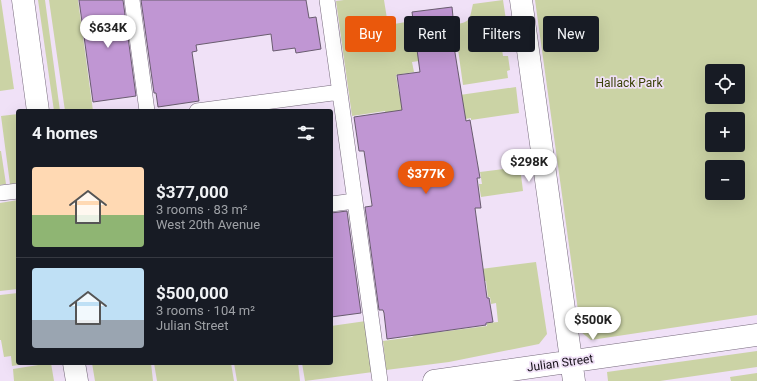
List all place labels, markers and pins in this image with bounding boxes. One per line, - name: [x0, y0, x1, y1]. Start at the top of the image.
- pin: $634K: [80, 15, 136, 49]
- pin: $298K: [501, 149, 557, 183]
- pin: $377K: [398, 161, 454, 195]
- pin: $500K: [565, 307, 621, 341]

